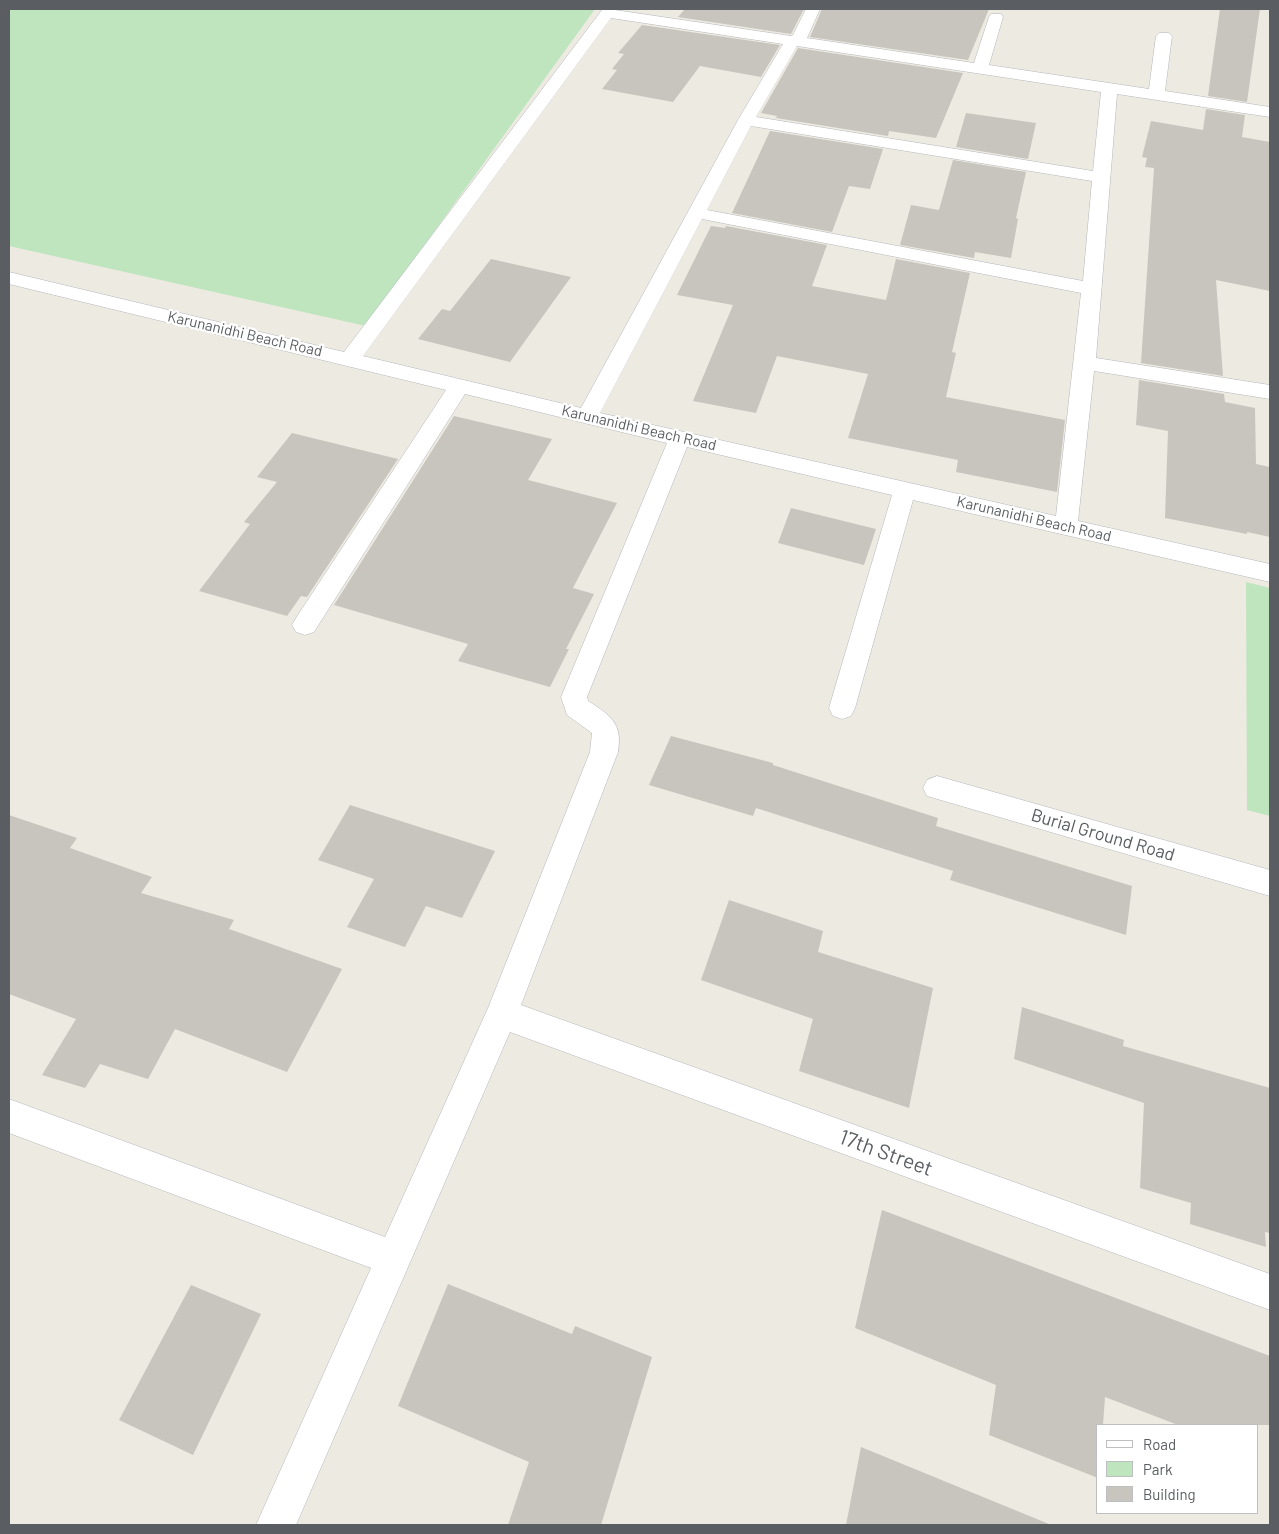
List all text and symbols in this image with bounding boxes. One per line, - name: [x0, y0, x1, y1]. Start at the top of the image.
- street label: Karunanidhi Beach Road: [166, 307, 324, 361]
- street label: Karunanidhi Beach Road: [560, 401, 718, 455]
- street label: Karunanidhi Beach Road: [955, 492, 1113, 546]
- street label: Burial Ground Road: [1029, 804, 1177, 866]
- street label: 17th Street: [836, 1124, 936, 1182]
- legend: [1096, 1424, 1259, 1514]
- text: Road: [1143, 1435, 1176, 1453]
- text: Park: [1143, 1460, 1172, 1478]
- text: Building: [1143, 1485, 1196, 1503]

